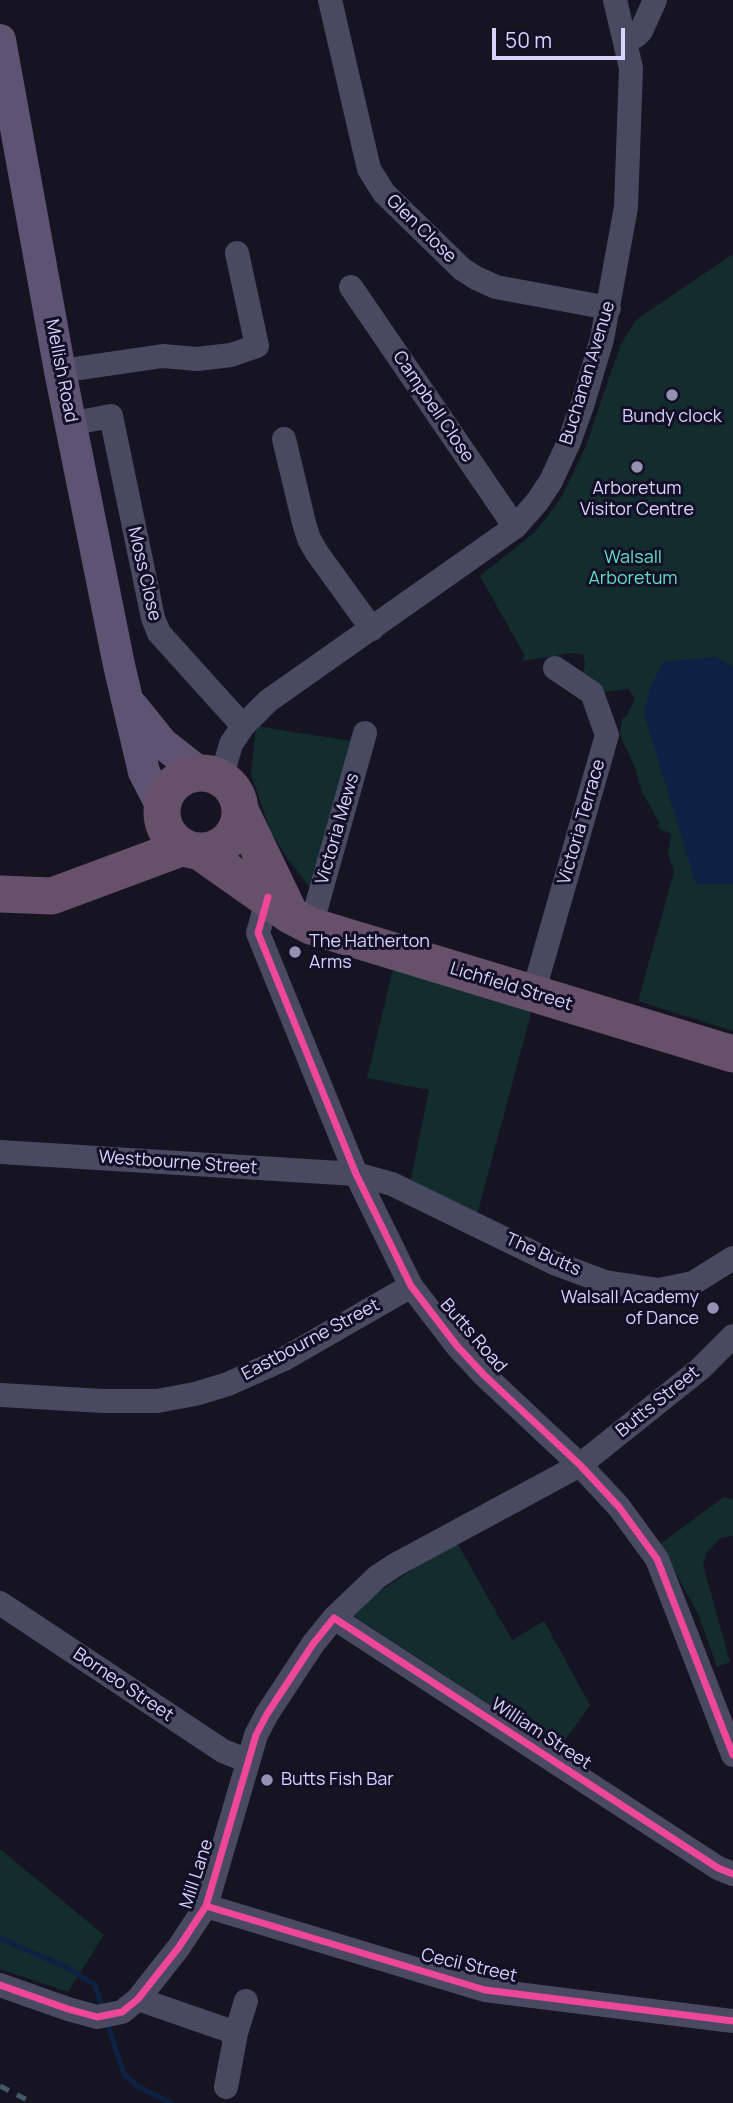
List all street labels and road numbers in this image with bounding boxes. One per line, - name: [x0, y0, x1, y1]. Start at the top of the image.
- street label: Glen Close: [381, 190, 461, 268]
- street label: Buchanan Avenue: [556, 299, 620, 447]
- street label: Mellish Road: [40, 318, 82, 424]
- street label: Campbell Close: [388, 347, 478, 467]
- street label: Moss Close: [123, 525, 165, 623]
- street label: Victoria Terrace: [554, 757, 610, 887]
- street label: Victoria Mews: [312, 771, 364, 887]
- street label: Lichfield Street: [447, 958, 575, 1016]
- street label: Westbourne Street: [98, 1147, 258, 1179]
- street label: The Butts: [502, 1229, 584, 1281]
- street label: Eastbourne Street: [238, 1295, 384, 1385]
- street label: Butts Road: [435, 1295, 511, 1377]
- street label: Butts Street: [612, 1362, 704, 1442]
- street label: Borneo Street: [69, 1643, 177, 1727]
- street label: William Street: [487, 1694, 595, 1774]
- street label: Mill Lane: [176, 1837, 218, 1911]
- street label: Cecil Street: [419, 1944, 519, 1988]

